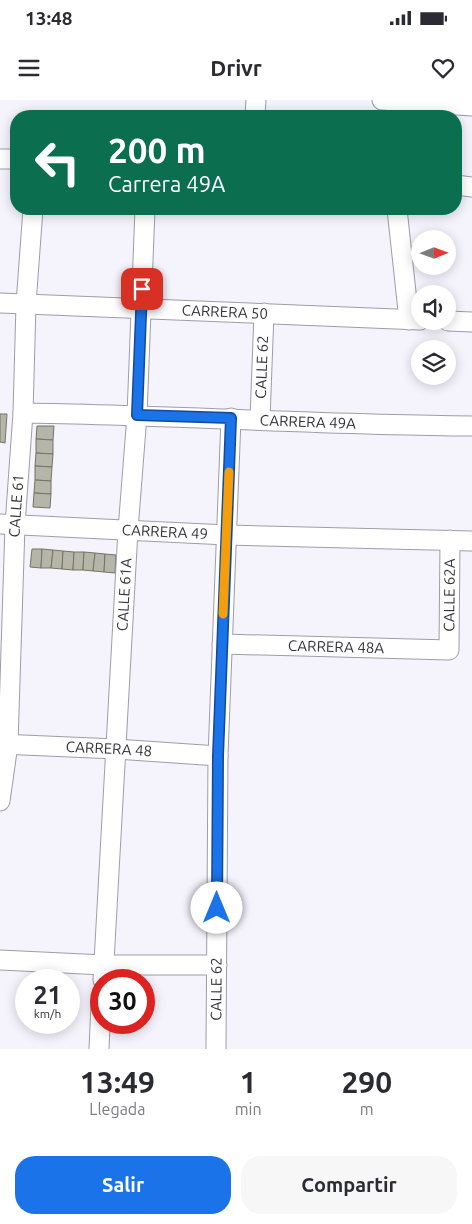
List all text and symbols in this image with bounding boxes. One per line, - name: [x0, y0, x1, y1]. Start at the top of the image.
- text: 13:48: [25, 7, 73, 29]
- icon: menu: [15, 54, 43, 82]
- icon: heart: [429, 54, 457, 82]
- text: Drivr: [210, 55, 262, 80]
- icon: left: [25, 130, 90, 195]
- text: 200 m: [108, 130, 206, 170]
- text: Carrera 49A: [108, 171, 225, 196]
- north arrow: [411, 230, 456, 275]
- map controls: [411, 230, 456, 385]
- pin: [121, 268, 163, 310]
- icon: arrive: [128, 275, 156, 303]
- button: sound: [411, 285, 456, 330]
- street label: CARRERA 50: [181, 301, 268, 322]
- street label: CALLE 62: [252, 335, 271, 399]
- button: layers: [411, 340, 456, 385]
- street label: CARRERA 49A: [259, 411, 356, 432]
- street label: CALLE 61: [6, 473, 27, 538]
- street label: CARRERA 49: [121, 521, 208, 542]
- street label: CALLE 61A: [113, 557, 134, 632]
- street label: CALLE 62A: [440, 558, 458, 632]
- street label: CARRERA 48A: [288, 637, 385, 656]
- street label: CARRERA 48: [65, 738, 153, 759]
- position arrow: [190, 881, 242, 933]
- street label: CALLE 62: [207, 957, 225, 1021]
- speed limit sign: 30: [90, 969, 155, 1034]
- text: 21: [33, 981, 62, 1009]
- text: km/h: [34, 1007, 61, 1020]
- text: 13:49: [80, 1065, 155, 1099]
- text: 1: [240, 1065, 257, 1099]
- text: 290: [341, 1065, 392, 1099]
- text: Llegada: [89, 1100, 145, 1118]
- text: min: [235, 1100, 262, 1118]
- text: m: [360, 1100, 374, 1118]
- button: Salir: [15, 1156, 231, 1214]
- button: Compartir: [241, 1156, 457, 1214]

